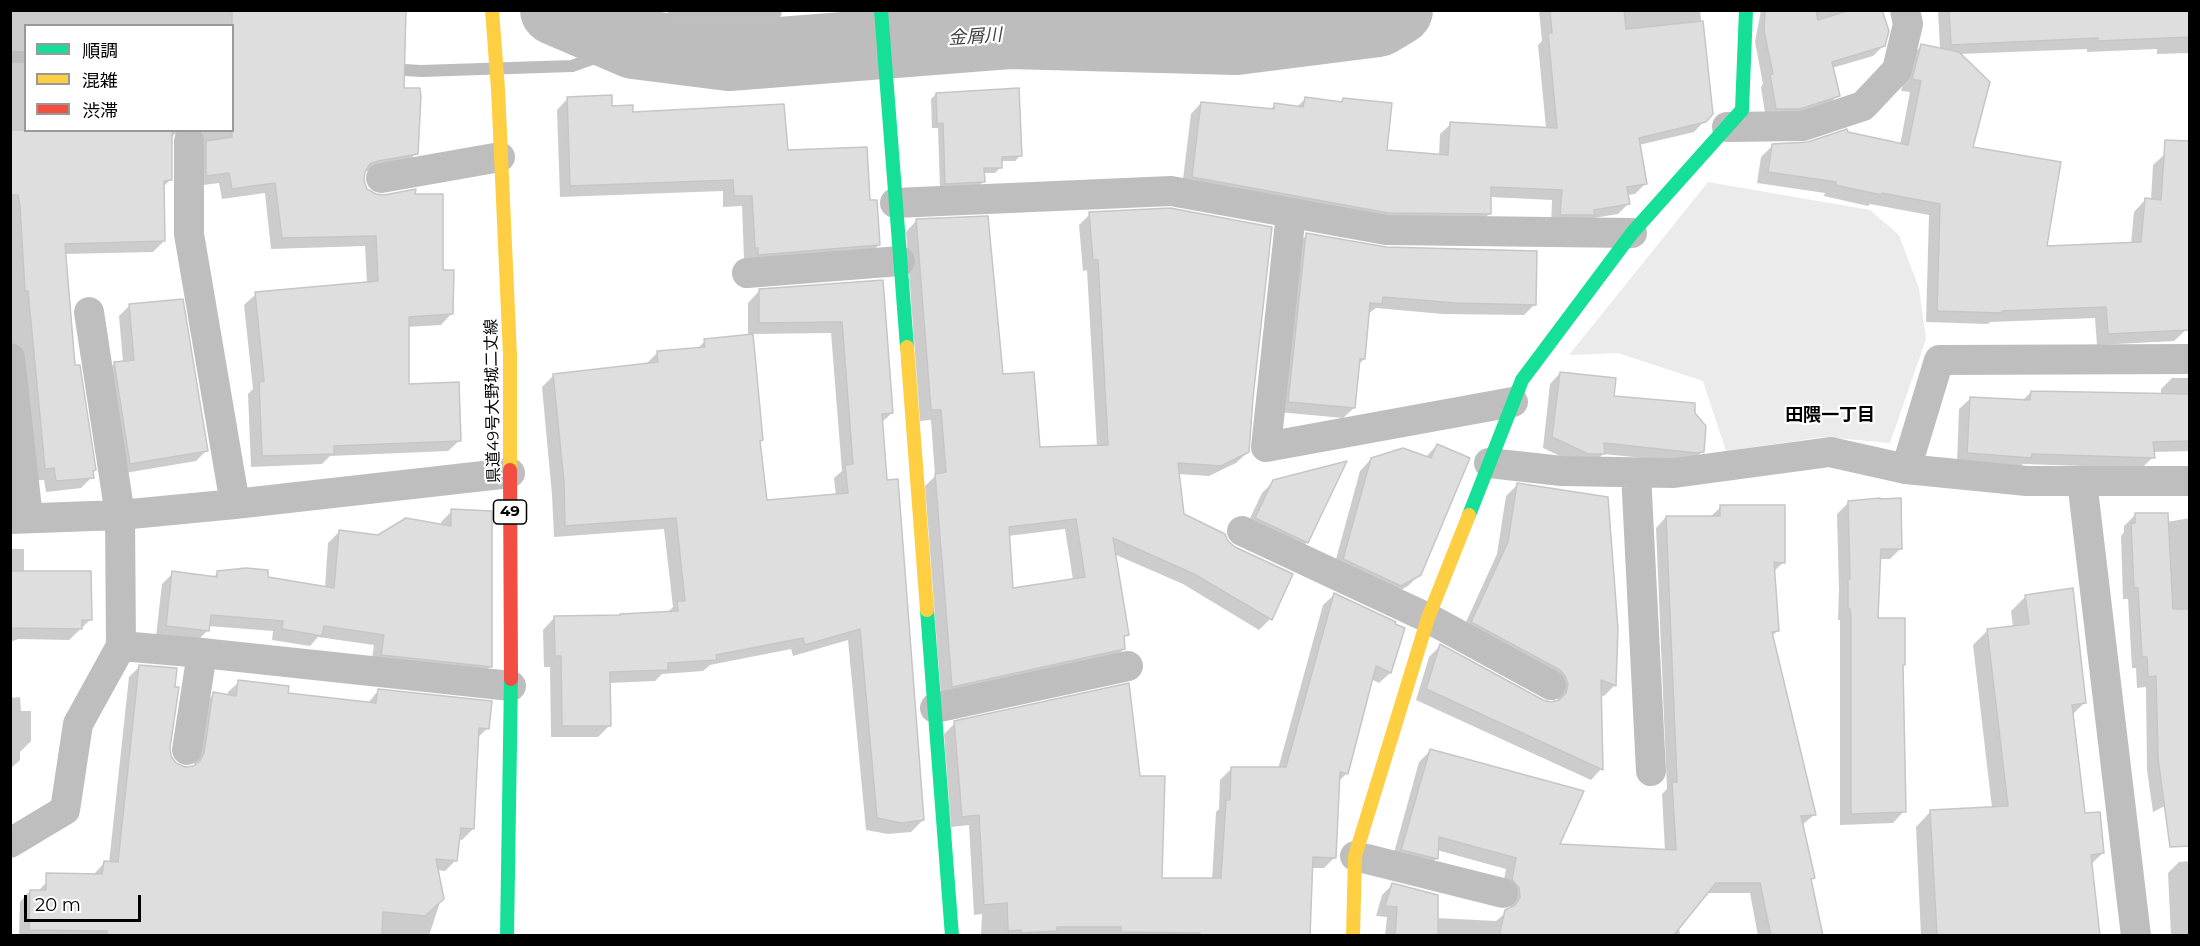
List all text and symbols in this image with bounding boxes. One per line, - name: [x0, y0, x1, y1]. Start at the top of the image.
- legend: [24, 24, 234, 132]
- water label: 金屑川: [947, 24, 1003, 50]
- text: 順調: [82, 40, 118, 62]
- text: 混雑: [82, 70, 118, 92]
- text: 渋滞: [82, 100, 118, 122]
- street label: 県道49号大野城二丈線: [482, 319, 504, 483]
- district label: 田隈一丁目: [1785, 405, 1875, 427]
- road number: 49: [494, 500, 526, 524]
- scale bar: [27, 883, 144, 921]
- text: 20 m: [35, 894, 81, 916]

